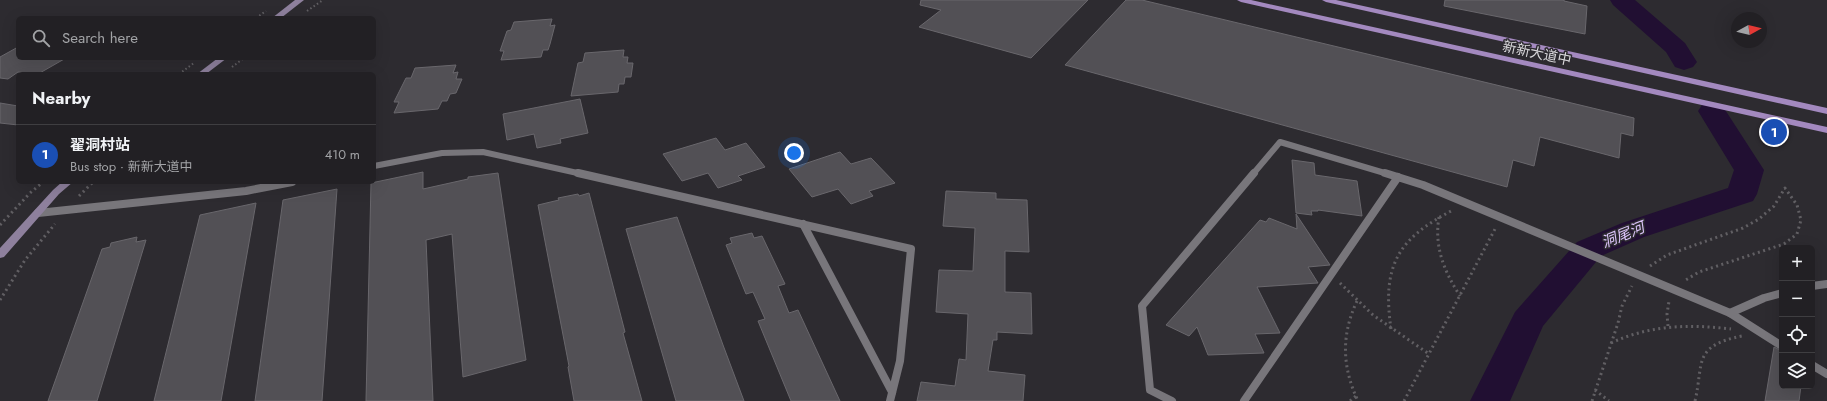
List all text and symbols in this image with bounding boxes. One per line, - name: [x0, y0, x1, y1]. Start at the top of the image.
- north arrow: [1731, 12, 1767, 48]
- search box: [16, 16, 376, 60]
- icon: search: [30, 27, 52, 49]
- text: Search here: [62, 27, 138, 49]
- street label: 新新大道中: [1501, 36, 1573, 70]
- text: Nearby: [32, 86, 90, 110]
- pin: 1: [1761, 117, 1787, 147]
- text: 翟洞村站: [70, 134, 130, 156]
- your location: [784, 143, 804, 163]
- text: 1: [42, 145, 48, 164]
- text: 410 m: [325, 145, 360, 164]
- text: Bus stop · 新新大道中: [70, 157, 193, 176]
- water label: 洞尾河: [1598, 215, 1651, 254]
- map controls: [1779, 245, 1815, 389]
- button: +: [1779, 245, 1815, 281]
- button: −: [1779, 281, 1815, 317]
- button: locate: [1779, 317, 1815, 353]
- button: layers: [1779, 353, 1815, 389]

